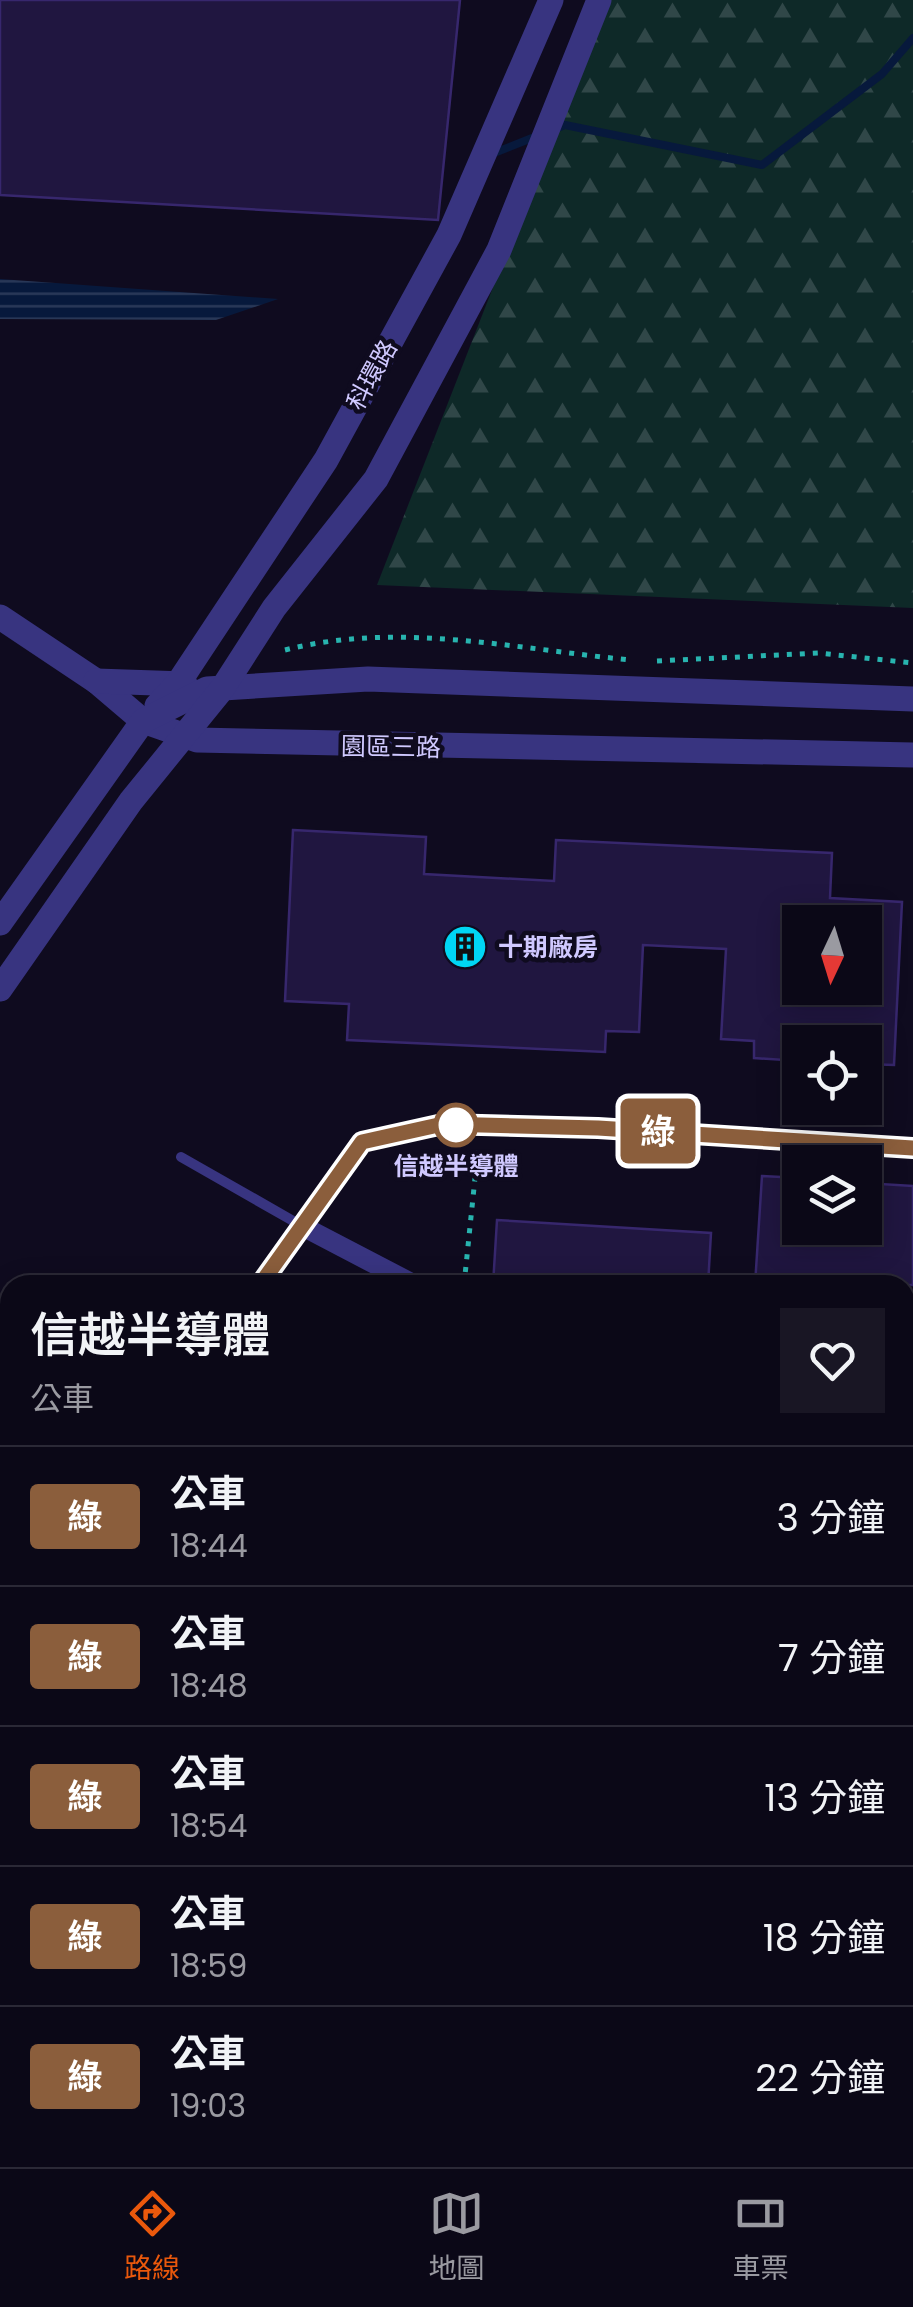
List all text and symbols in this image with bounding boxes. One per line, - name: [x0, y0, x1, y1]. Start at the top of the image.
- street label: 科環路: [339, 334, 405, 416]
- street label: 園區三路: [341, 729, 441, 765]
- north arrow: [782, 905, 882, 1005]
- map controls: [782, 905, 882, 1245]
- building icon: 十期廠房: [442, 924, 488, 970]
- place label: 十期廠房: [498, 930, 598, 965]
- button: locate: [782, 1025, 882, 1125]
- line badge: 綠: [626, 1098, 690, 1164]
- marker: 信越半導體: [435, 1104, 477, 1146]
- text: 綠: [640, 1107, 676, 1156]
- button: layers: [782, 1145, 882, 1245]
- place label: 信越半導體: [393, 1149, 519, 1184]
- text: 信越半導體: [30, 1302, 270, 1369]
- button: heart: [780, 1308, 885, 1413]
- text: 公車: [30, 1376, 94, 1421]
- text: 公車: [170, 1467, 246, 1520]
- text: 3 分鐘: [776, 1491, 885, 1544]
- text: 綠: [67, 1492, 103, 1541]
- text: 18:44: [170, 1523, 248, 1568]
- text: 公車: [170, 1607, 246, 1660]
- text: 7 分鐘: [778, 1631, 885, 1684]
- text: 綠: [67, 1632, 103, 1681]
- text: 18:48: [170, 1663, 248, 1708]
- text: 公車: [170, 1747, 246, 1800]
- text: 13 分鐘: [764, 1771, 885, 1824]
- text: 綠: [67, 1772, 103, 1821]
- text: 18:54: [170, 1803, 247, 1848]
- text: 公車: [170, 1887, 246, 1940]
- text: 18 分鐘: [763, 1911, 885, 1964]
- text: 綠: [67, 1912, 103, 1961]
- text: 18:59: [170, 1943, 248, 1988]
- text: 公車: [170, 2027, 246, 2080]
- text: 22 分鐘: [755, 2051, 885, 2104]
- text: 綠: [67, 2052, 103, 2101]
- text: 19:03: [170, 2083, 246, 2128]
- tab: 路線: [124, 2186, 180, 2290]
- tab: 地圖: [428, 2186, 485, 2290]
- tab: 車票: [733, 2186, 789, 2290]

